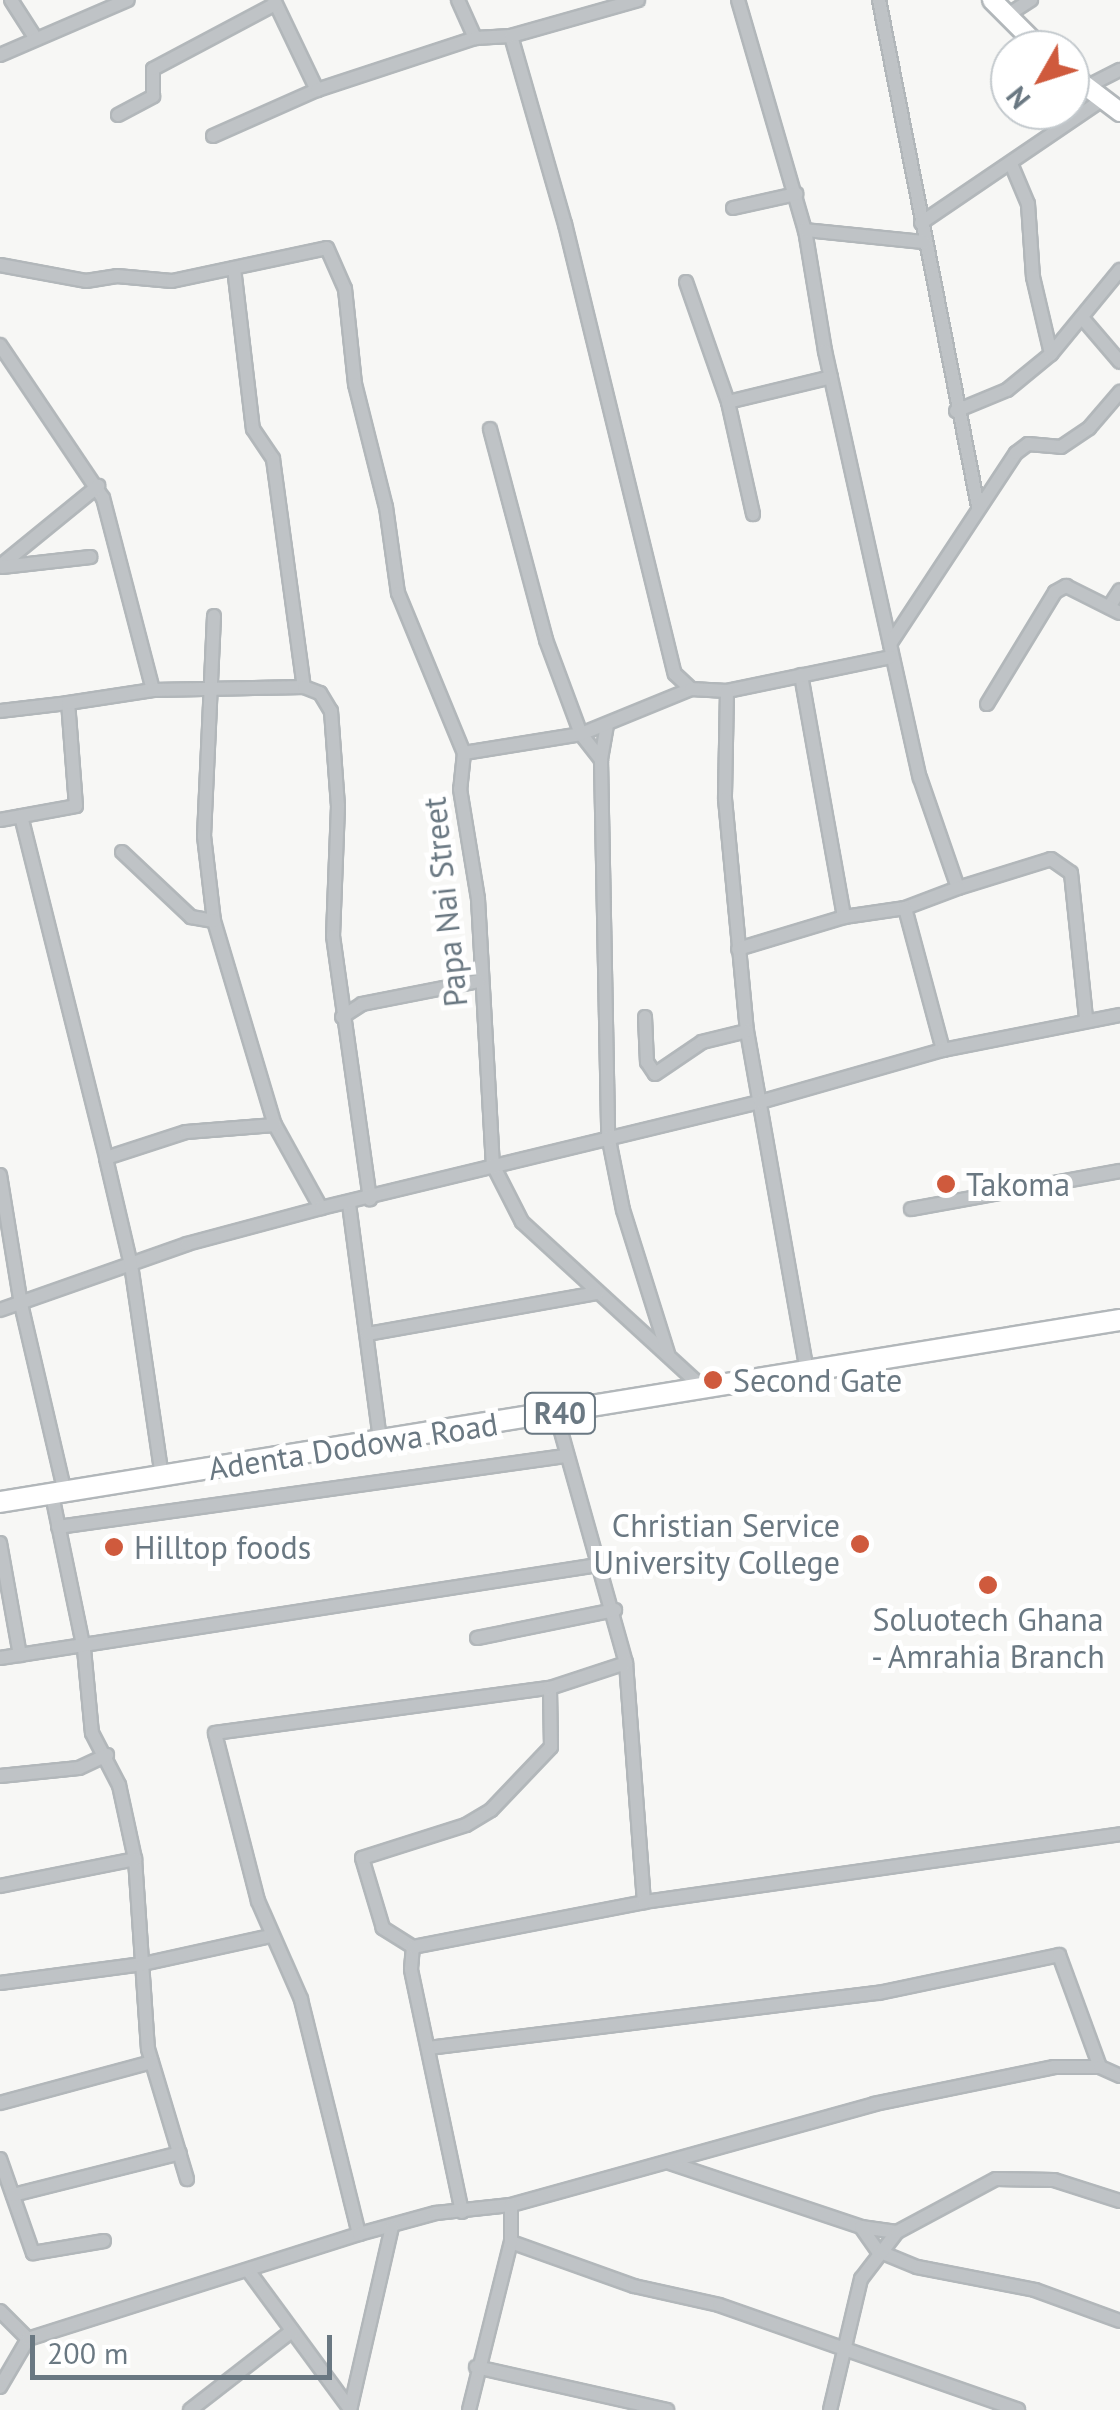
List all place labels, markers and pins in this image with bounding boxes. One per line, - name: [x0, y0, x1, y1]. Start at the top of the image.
- place label: Takoma: [966, 1165, 1070, 1203]
- marker: Takoma: [935, 1173, 957, 1195]
- place label: Second Gate: [733, 1361, 902, 1399]
- marker: Second Gate: [702, 1369, 724, 1391]
- place label: Christian Service University College: [592, 1507, 840, 1582]
- place label: Hilltop foods: [134, 1528, 311, 1566]
- marker: Christian Service University College: [849, 1533, 871, 1555]
- marker: Hilltop foods: [103, 1536, 125, 1558]
- marker: Soluotech Ghana - Amrahia Branch: [977, 1574, 999, 1596]
- place label: Soluotech Ghana - Amrahia Branch: [870, 1601, 1106, 1676]

